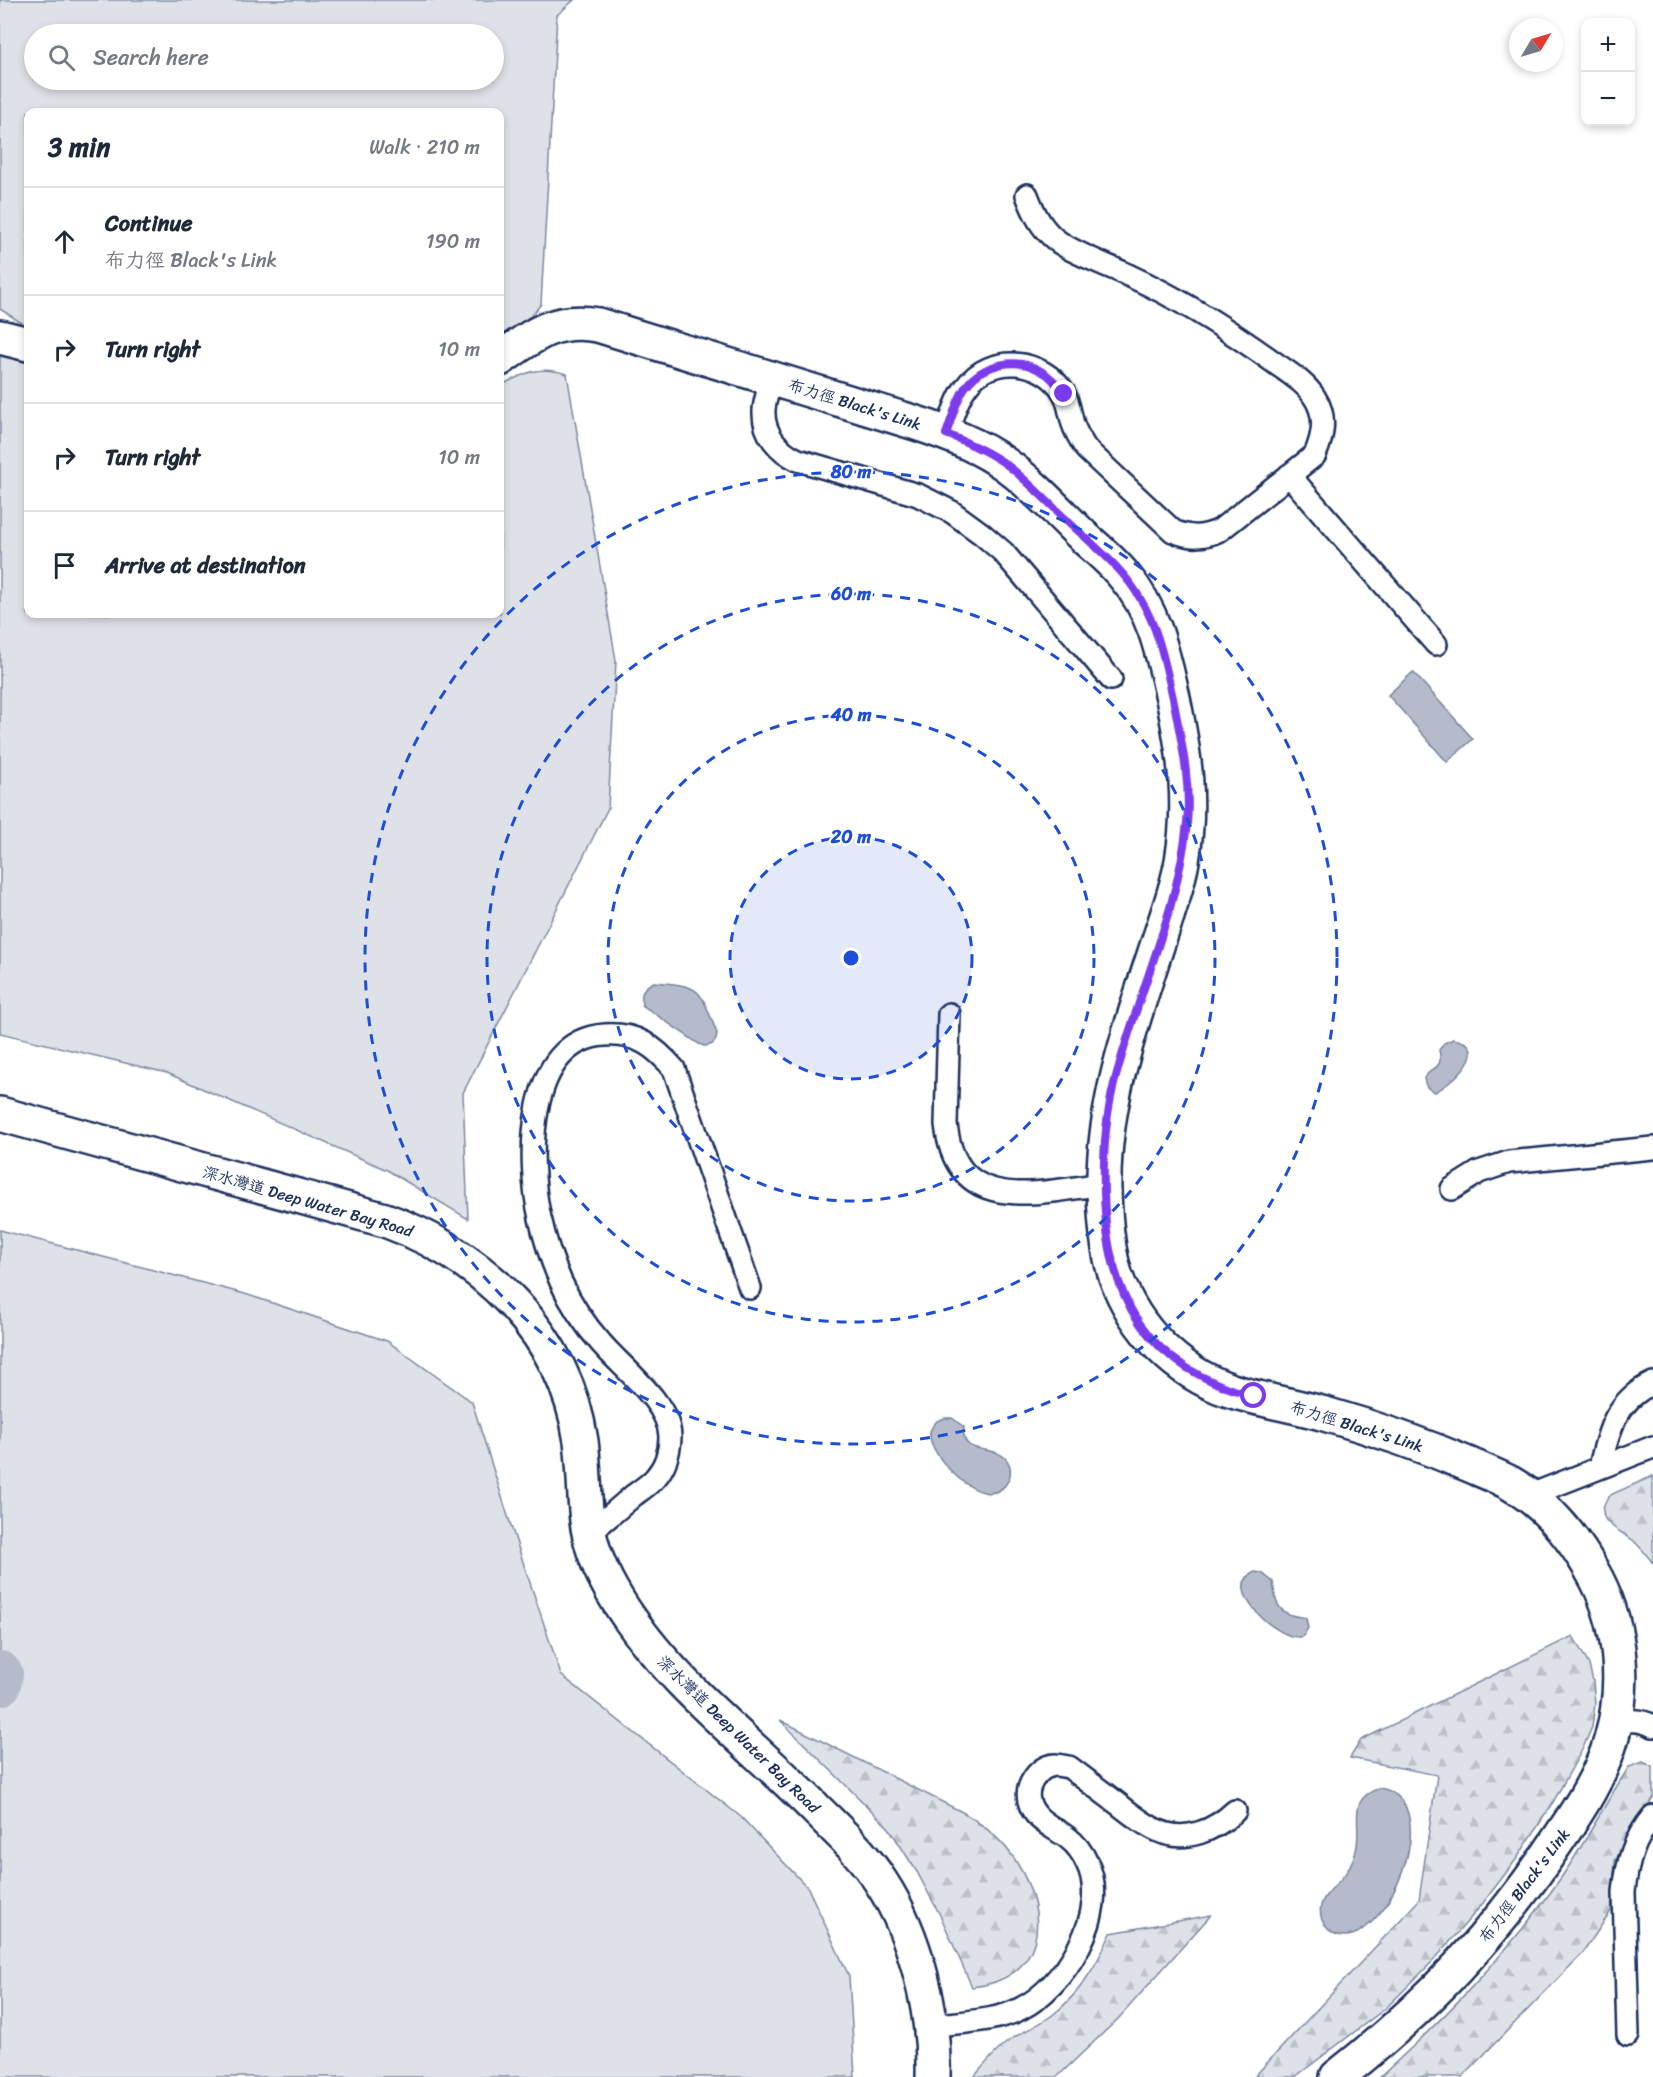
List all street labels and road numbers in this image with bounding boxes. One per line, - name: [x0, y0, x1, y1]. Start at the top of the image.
- street label: 布力徑 Black's Link: [785, 370, 925, 438]
- street label: 深水灣道 Deep Water Bay Road: [199, 1157, 418, 1246]
- street label: 布力徑 Black's Link: [1287, 1392, 1427, 1460]
- street label: 深水灣道 Deep Water Bay Road: [650, 1648, 828, 1822]
- street label: 布力徑 Black's Link: [1471, 1822, 1577, 1949]

